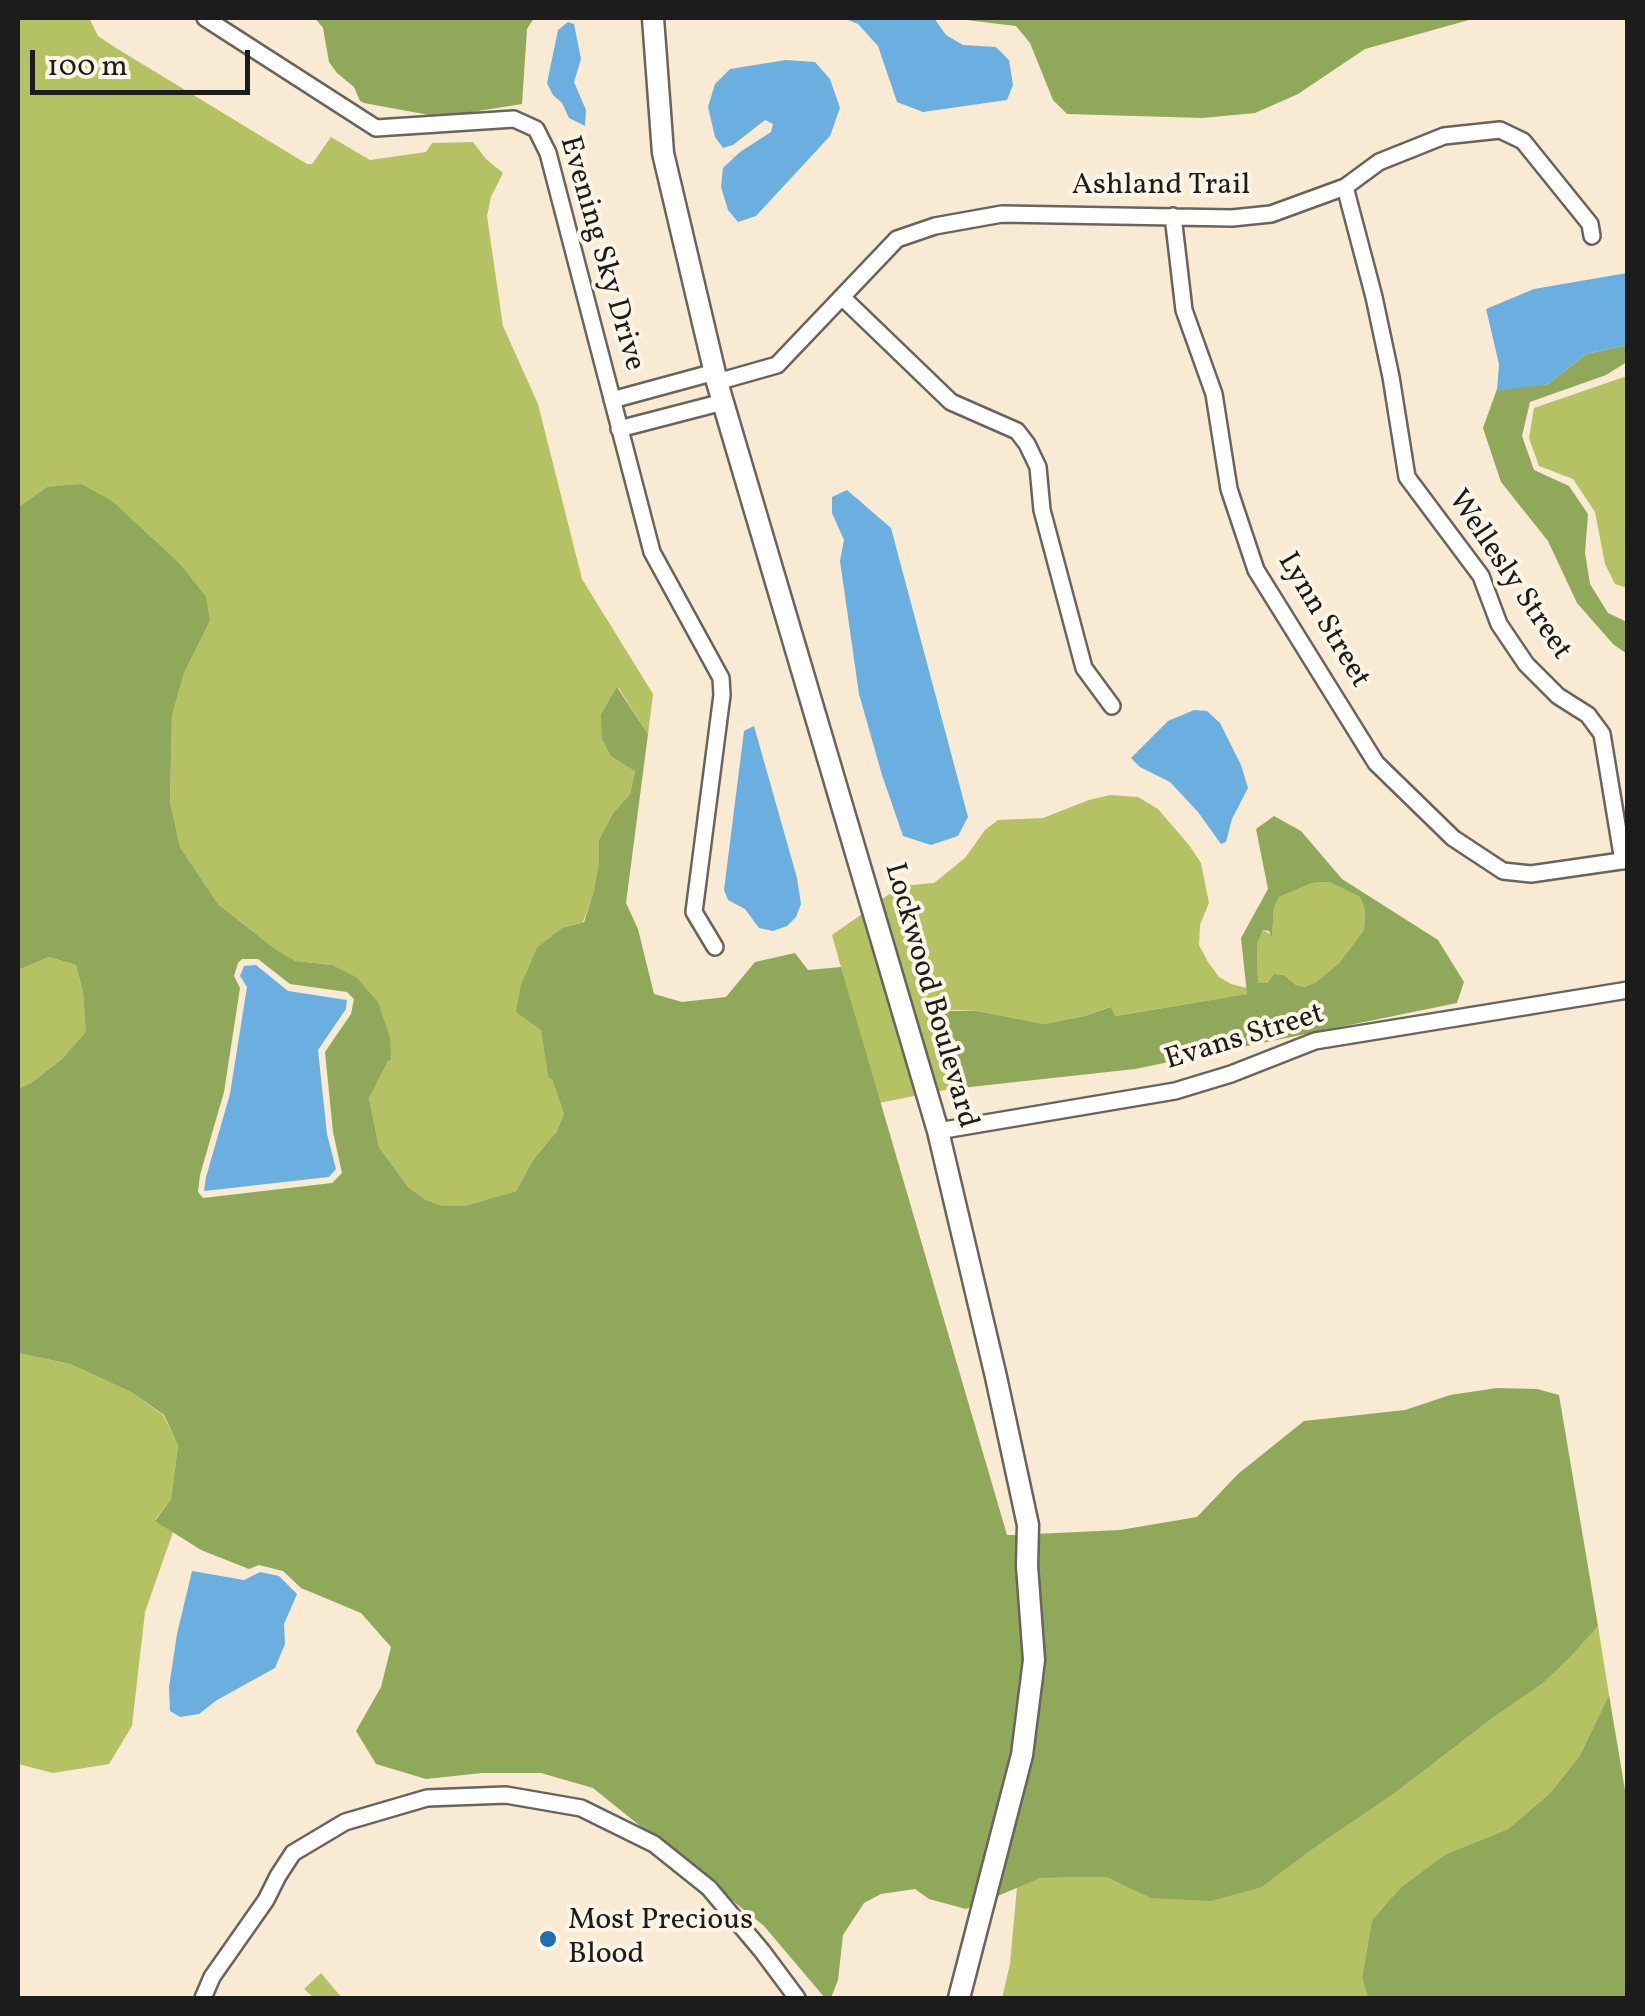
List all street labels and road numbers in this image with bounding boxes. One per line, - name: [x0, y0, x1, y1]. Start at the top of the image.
- street label: Evening Sky Drive: [549, 133, 651, 375]
- street label: Ashland Trail: [1072, 169, 1250, 205]
- street label: Wellesly Street: [1438, 484, 1578, 668]
- street label: Lynn Street: [1268, 547, 1376, 695]
- street label: Lockwood Boulevard: [874, 859, 984, 1133]
- street label: Evans Street: [1161, 998, 1329, 1080]

